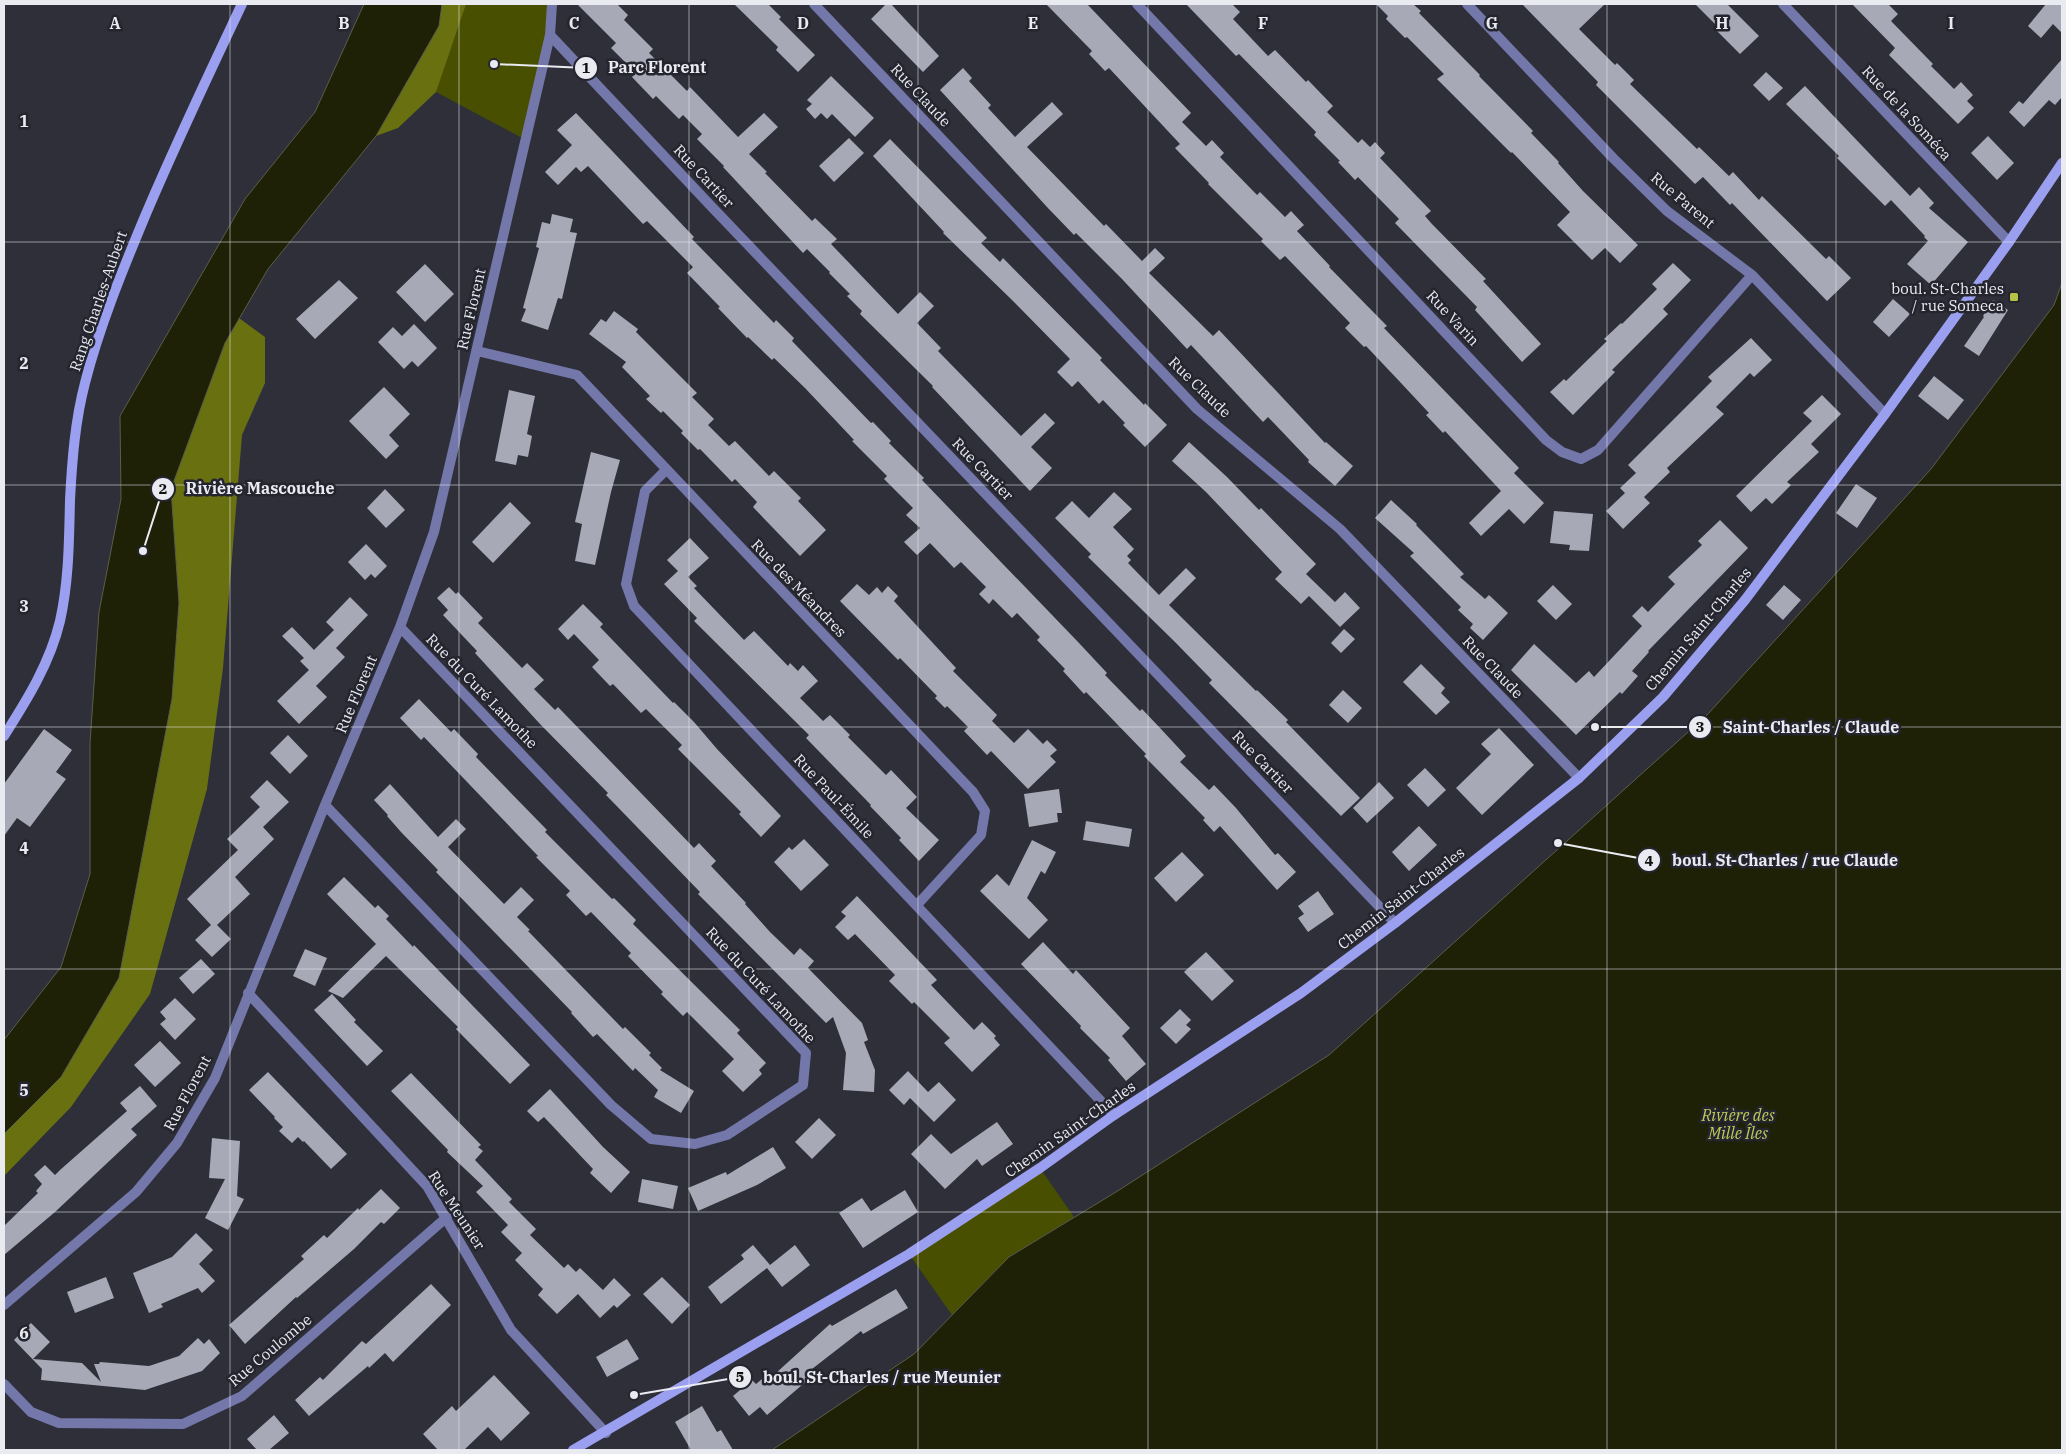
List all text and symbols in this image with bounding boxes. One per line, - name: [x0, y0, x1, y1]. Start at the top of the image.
- text: A: [109, 13, 121, 33]
- text: B: [338, 13, 350, 33]
- text: C: [569, 13, 579, 33]
- text: D: [797, 13, 809, 33]
- text: E: [1028, 13, 1038, 33]
- text: F: [1258, 13, 1268, 33]
- text: G: [1486, 13, 1498, 33]
- text: H: [1716, 13, 1729, 33]
- text: I: [1948, 13, 1954, 33]
- callout: Parc Florent: [573, 52, 716, 83]
- text: Parc Florent: [608, 57, 706, 77]
- text: 1: [581, 58, 591, 77]
- street label: Rue Claude: [887, 59, 955, 131]
- street label: Rue de la Soméca: [1858, 61, 1956, 165]
- text: 1: [19, 111, 29, 131]
- street label: Rue Cartier: [670, 140, 738, 212]
- street label: Rue Parent: [1647, 168, 1719, 232]
- street label: Rang Charles-Aubert: [65, 228, 131, 374]
- street label: Rue Florent: [452, 267, 490, 351]
- place label: boul. St-Charles / rue Someca: [1891, 279, 2004, 315]
- street label: Rue Varin: [1423, 286, 1484, 350]
- marker: boul. St-Charles / rue Someca: [2008, 291, 2020, 303]
- text: 2: [19, 353, 29, 373]
- street label: Rue Claude: [1165, 353, 1235, 421]
- street label: Rue Cartier: [948, 434, 1018, 505]
- callout: Rivière Mascouche: [151, 473, 345, 504]
- text: Rivière Mascouche: [186, 478, 335, 498]
- text: 2: [158, 479, 168, 498]
- street label: Rue des Méandres: [747, 535, 851, 641]
- street label: Chemin Saint-Charles: [1641, 563, 1755, 695]
- text: 3: [19, 596, 29, 616]
- street label: Rue du Curé Lamothe: [422, 630, 542, 752]
- street label: Rue Claude: [1459, 632, 1527, 702]
- street label: Rue Florent: [331, 652, 381, 736]
- callout: Saint-Charles / Claude: [1688, 712, 1909, 742]
- text: 3: [1695, 717, 1705, 736]
- text: Saint-Charles / Claude: [1723, 717, 1899, 737]
- street label: Rue Cartier: [1228, 727, 1298, 798]
- street label: Rue Paul-Émile: [790, 750, 878, 842]
- text: 4: [19, 838, 29, 858]
- street label: Chemin Saint-Charles: [1334, 843, 1468, 953]
- callout: boul. St-Charles / rue Claude: [1637, 845, 1908, 876]
- text: boul. St-Charles / rue Claude: [1672, 850, 1898, 870]
- text: 4: [1644, 851, 1654, 870]
- street label: Rue du Curé Lamothe: [702, 923, 820, 1047]
- street label: Rue Florent: [159, 1052, 215, 1134]
- street label: Chemin Saint-Charles: [1001, 1077, 1139, 1181]
- text: 5: [19, 1080, 29, 1100]
- water label: Rivière des Mille Îles: [1700, 1105, 1775, 1143]
- street label: Rue Meunier: [424, 1167, 490, 1253]
- street label: Rue Coulombe: [225, 1310, 315, 1390]
- text: 6: [19, 1323, 29, 1343]
- callout: boul. St-Charles / rue Meunier: [728, 1361, 1011, 1392]
- text: 5: [735, 1367, 745, 1386]
- text: boul. St-Charles / rue Meunier: [763, 1367, 1001, 1387]

